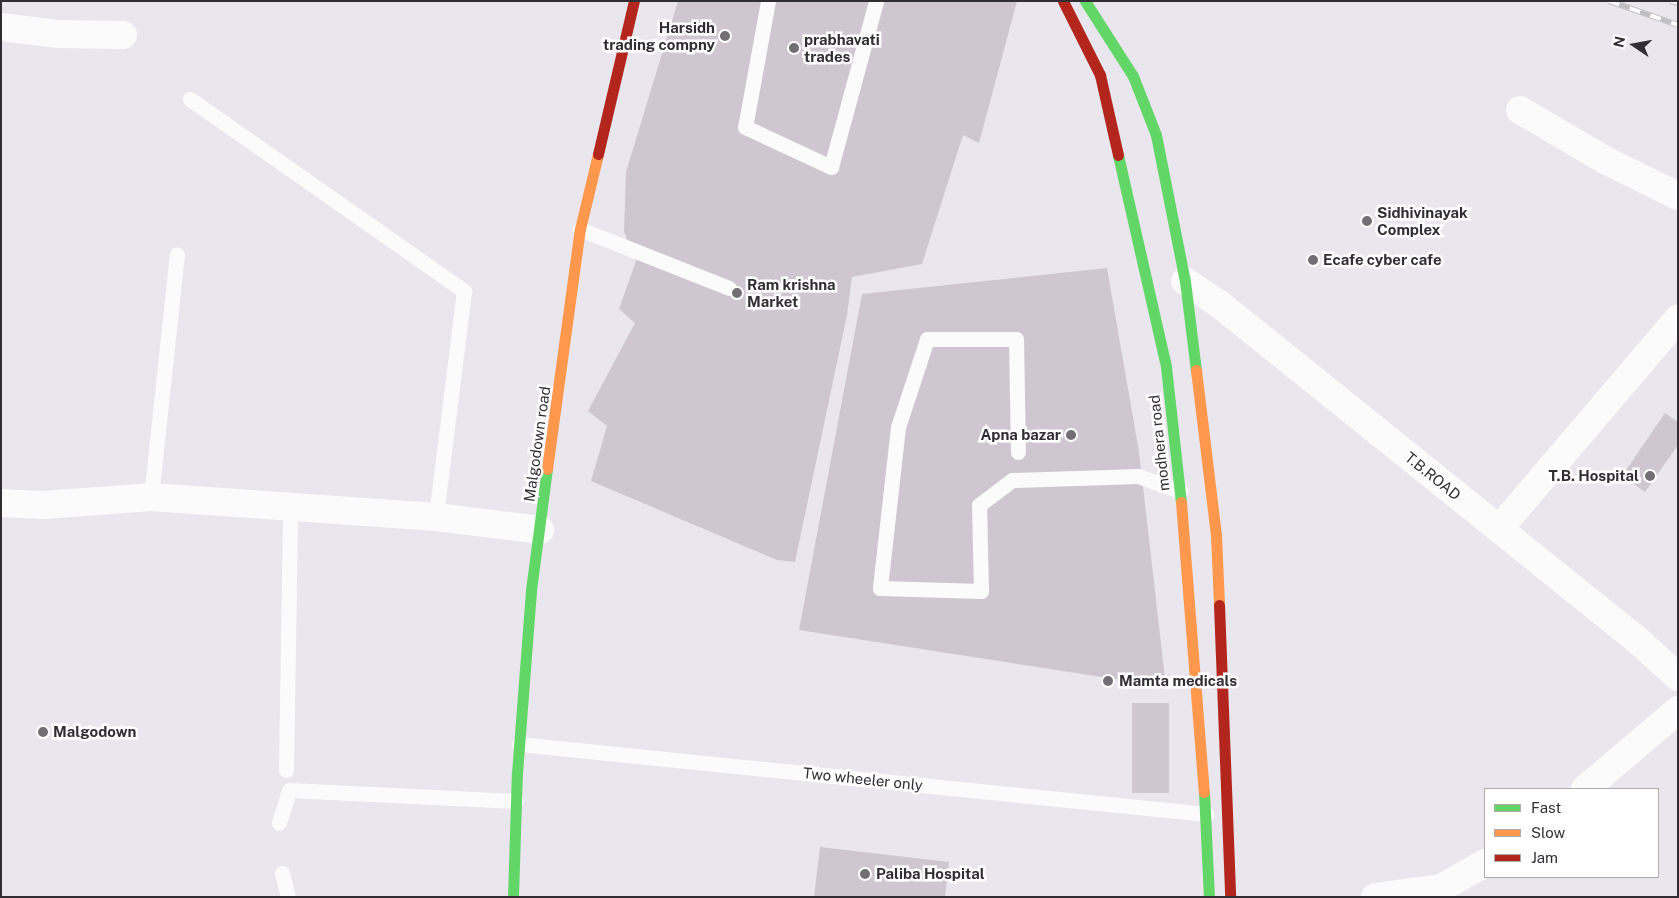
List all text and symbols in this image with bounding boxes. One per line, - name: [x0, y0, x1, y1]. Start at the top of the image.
- place label: Harsidh trading compny: [603, 18, 715, 53]
- north arrow: [1609, 20, 1659, 70]
- marker: Harsidh trading compny: [719, 30, 731, 42]
- place label: prabhavati trades: [804, 30, 880, 65]
- text: N: [1610, 35, 1628, 49]
- marker: prabhavati trades: [788, 42, 800, 54]
- place label: Sidhivinayak Complex: [1377, 203, 1468, 238]
- marker: Sidhivinayak Complex: [1361, 215, 1373, 227]
- place label: Ecafe cyber cafe: [1323, 251, 1442, 269]
- marker: Ecafe cyber cafe: [1307, 254, 1319, 266]
- place label: Ram krishna Market: [747, 275, 836, 310]
- marker: Ram krishna Market: [731, 287, 743, 299]
- street label: Malgodown road: [520, 385, 554, 503]
- street label: modhera road: [1145, 394, 1173, 492]
- place label: Apna bazar: [980, 426, 1061, 444]
- marker: Apna bazar: [1065, 429, 1077, 441]
- street label: T.B.ROAD: [1402, 448, 1464, 504]
- place label: T.B. Hospital: [1549, 467, 1639, 485]
- marker: T.B. Hospital: [1643, 469, 1657, 483]
- place label: Mamta medicals: [1119, 672, 1237, 690]
- marker: Mamta medicals: [1101, 674, 1115, 688]
- place label: Malgodown: [53, 723, 136, 741]
- marker: Malgodown: [37, 726, 49, 738]
- street label: Two wheeler only: [802, 764, 924, 794]
- legend: [1484, 788, 1659, 878]
- text: Fast: [1531, 799, 1561, 816]
- text: Slow: [1531, 824, 1565, 841]
- text: Jam: [1531, 849, 1558, 866]
- place label: Paliba Hospital: [876, 865, 985, 883]
- marker: Paliba Hospital: [858, 867, 872, 881]

